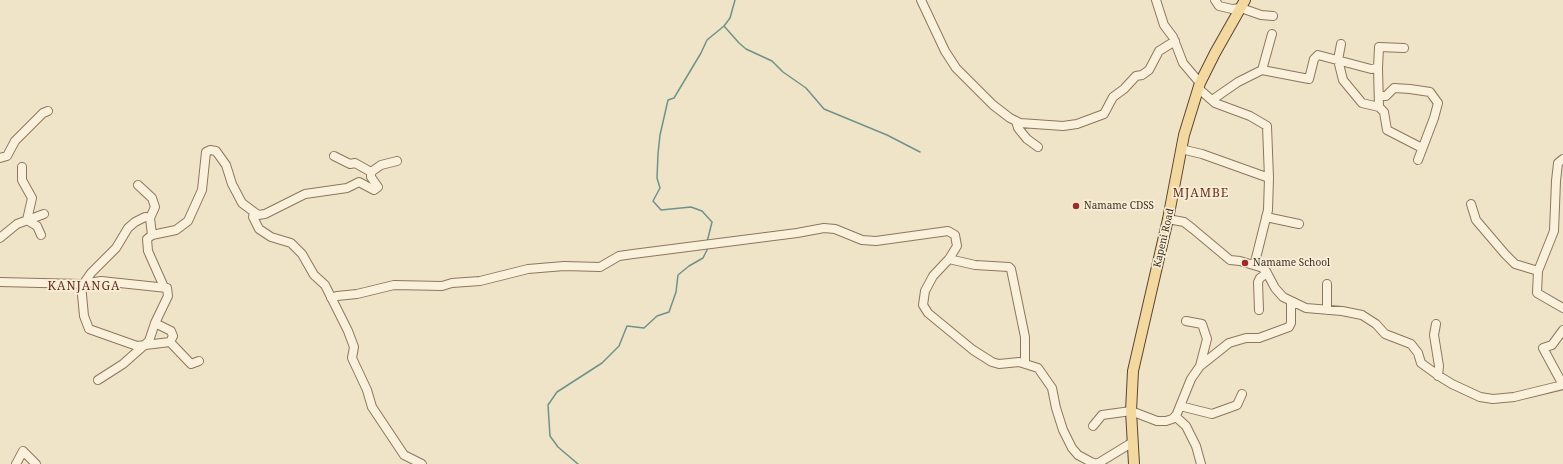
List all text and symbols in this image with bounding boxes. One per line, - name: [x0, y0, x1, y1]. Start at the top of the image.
- district label: MJAMBE: [1173, 187, 1229, 201]
- place label: Namame CDSS: [1084, 200, 1154, 212]
- marker: Namame CDSS: [1071, 201, 1081, 211]
- street label: Kapeni Road: [1151, 207, 1177, 269]
- place label: Namame School: [1253, 257, 1330, 269]
- marker: Namame School: [1240, 258, 1250, 268]
- district label: KANJANGA: [48, 280, 120, 294]

